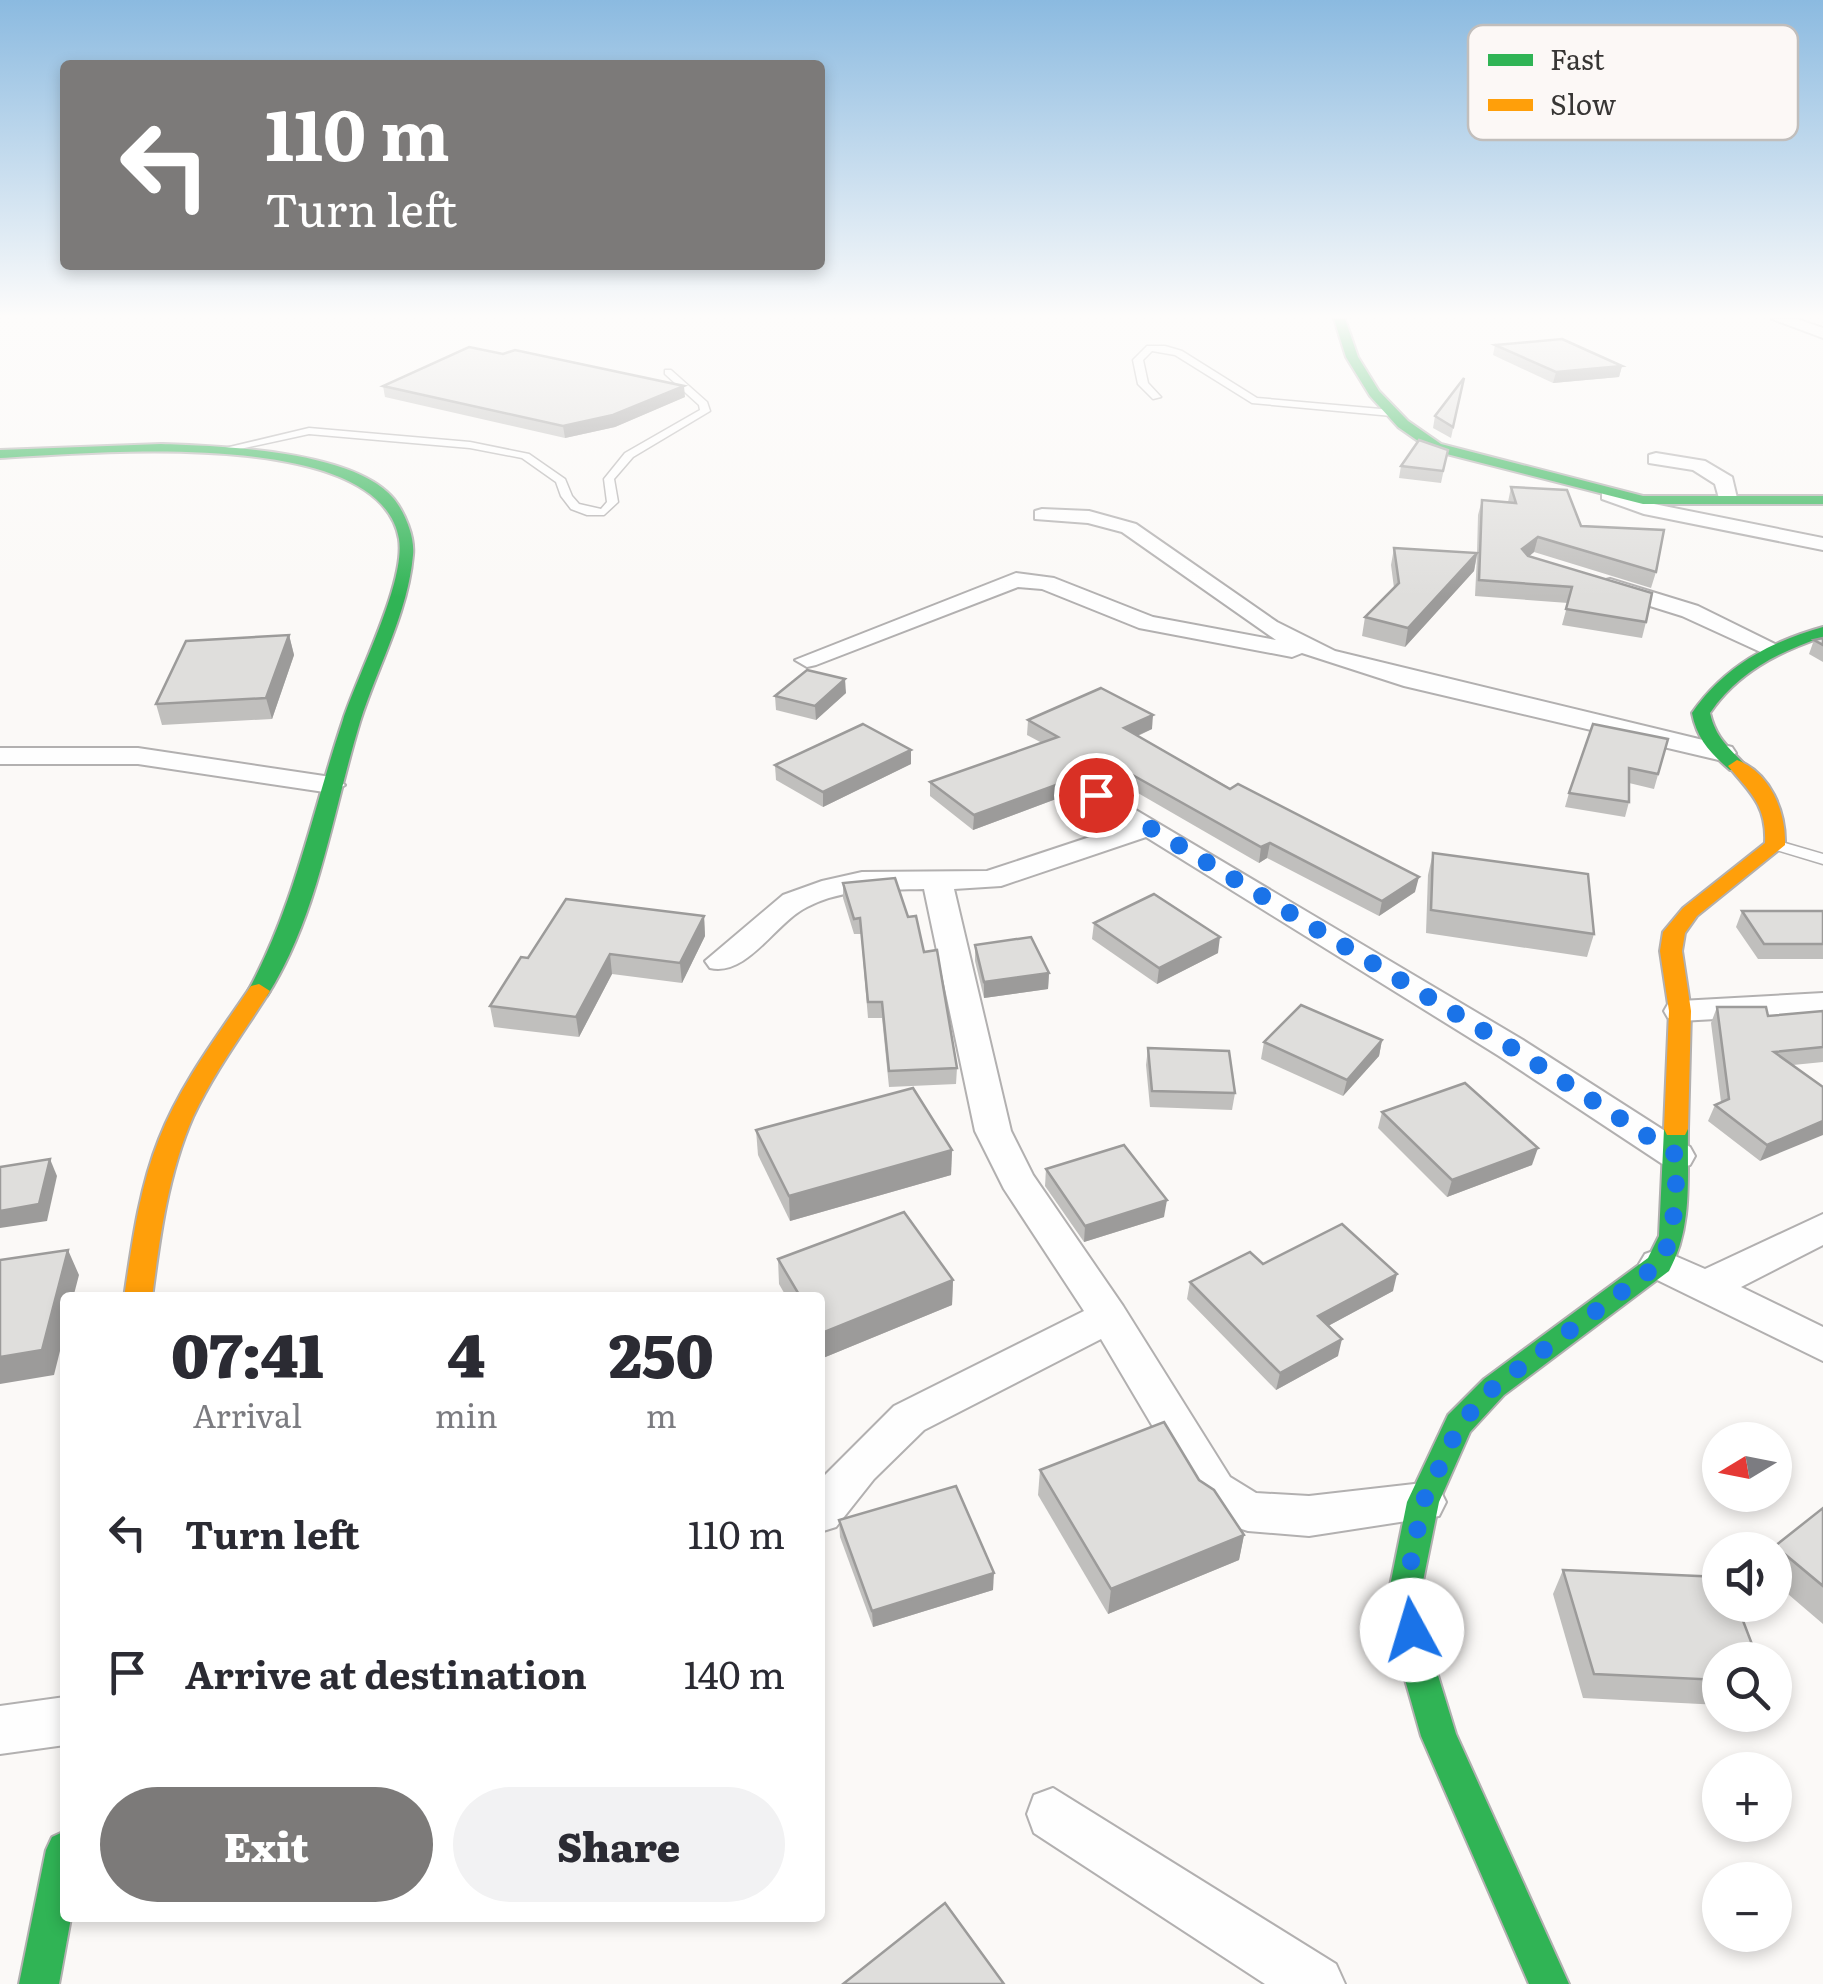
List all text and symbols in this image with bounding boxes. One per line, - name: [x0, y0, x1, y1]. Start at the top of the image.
- legend: [1468, 25, 1798, 140]
- text: Fast: [1550, 37, 1605, 79]
- text: 110 m: [265, 79, 450, 183]
- text: Slow: [1550, 82, 1616, 124]
- icon: left: [100, 100, 230, 230]
- text: Turn left: [265, 174, 457, 241]
- pin: [1054, 753, 1139, 838]
- icon: arrive: [1069, 768, 1124, 823]
- text: 07:41: [171, 1307, 324, 1396]
- text: 4: [447, 1307, 485, 1396]
- text: 250: [609, 1307, 714, 1396]
- text: Arrival: [193, 1390, 302, 1438]
- text: min: [435, 1390, 498, 1438]
- text: m: [646, 1390, 677, 1438]
- north arrow: [1702, 1422, 1792, 1512]
- map controls: [1702, 1422, 1792, 1952]
- text: Turn left: [185, 1504, 360, 1561]
- text: 110 m: [688, 1504, 785, 1561]
- icon: left: [100, 1505, 155, 1560]
- button: sound: [1702, 1532, 1792, 1622]
- position arrow: [1360, 1578, 1464, 1682]
- button: search: [1702, 1642, 1792, 1732]
- text: Arrive at destination: [185, 1644, 587, 1701]
- text: 140 m: [684, 1644, 785, 1701]
- icon: arrive: [100, 1645, 155, 1700]
- button: +: [1702, 1752, 1792, 1842]
- button: Exit: [100, 1787, 433, 1902]
- button: Share: [453, 1787, 785, 1902]
- button: −: [1702, 1862, 1792, 1952]

